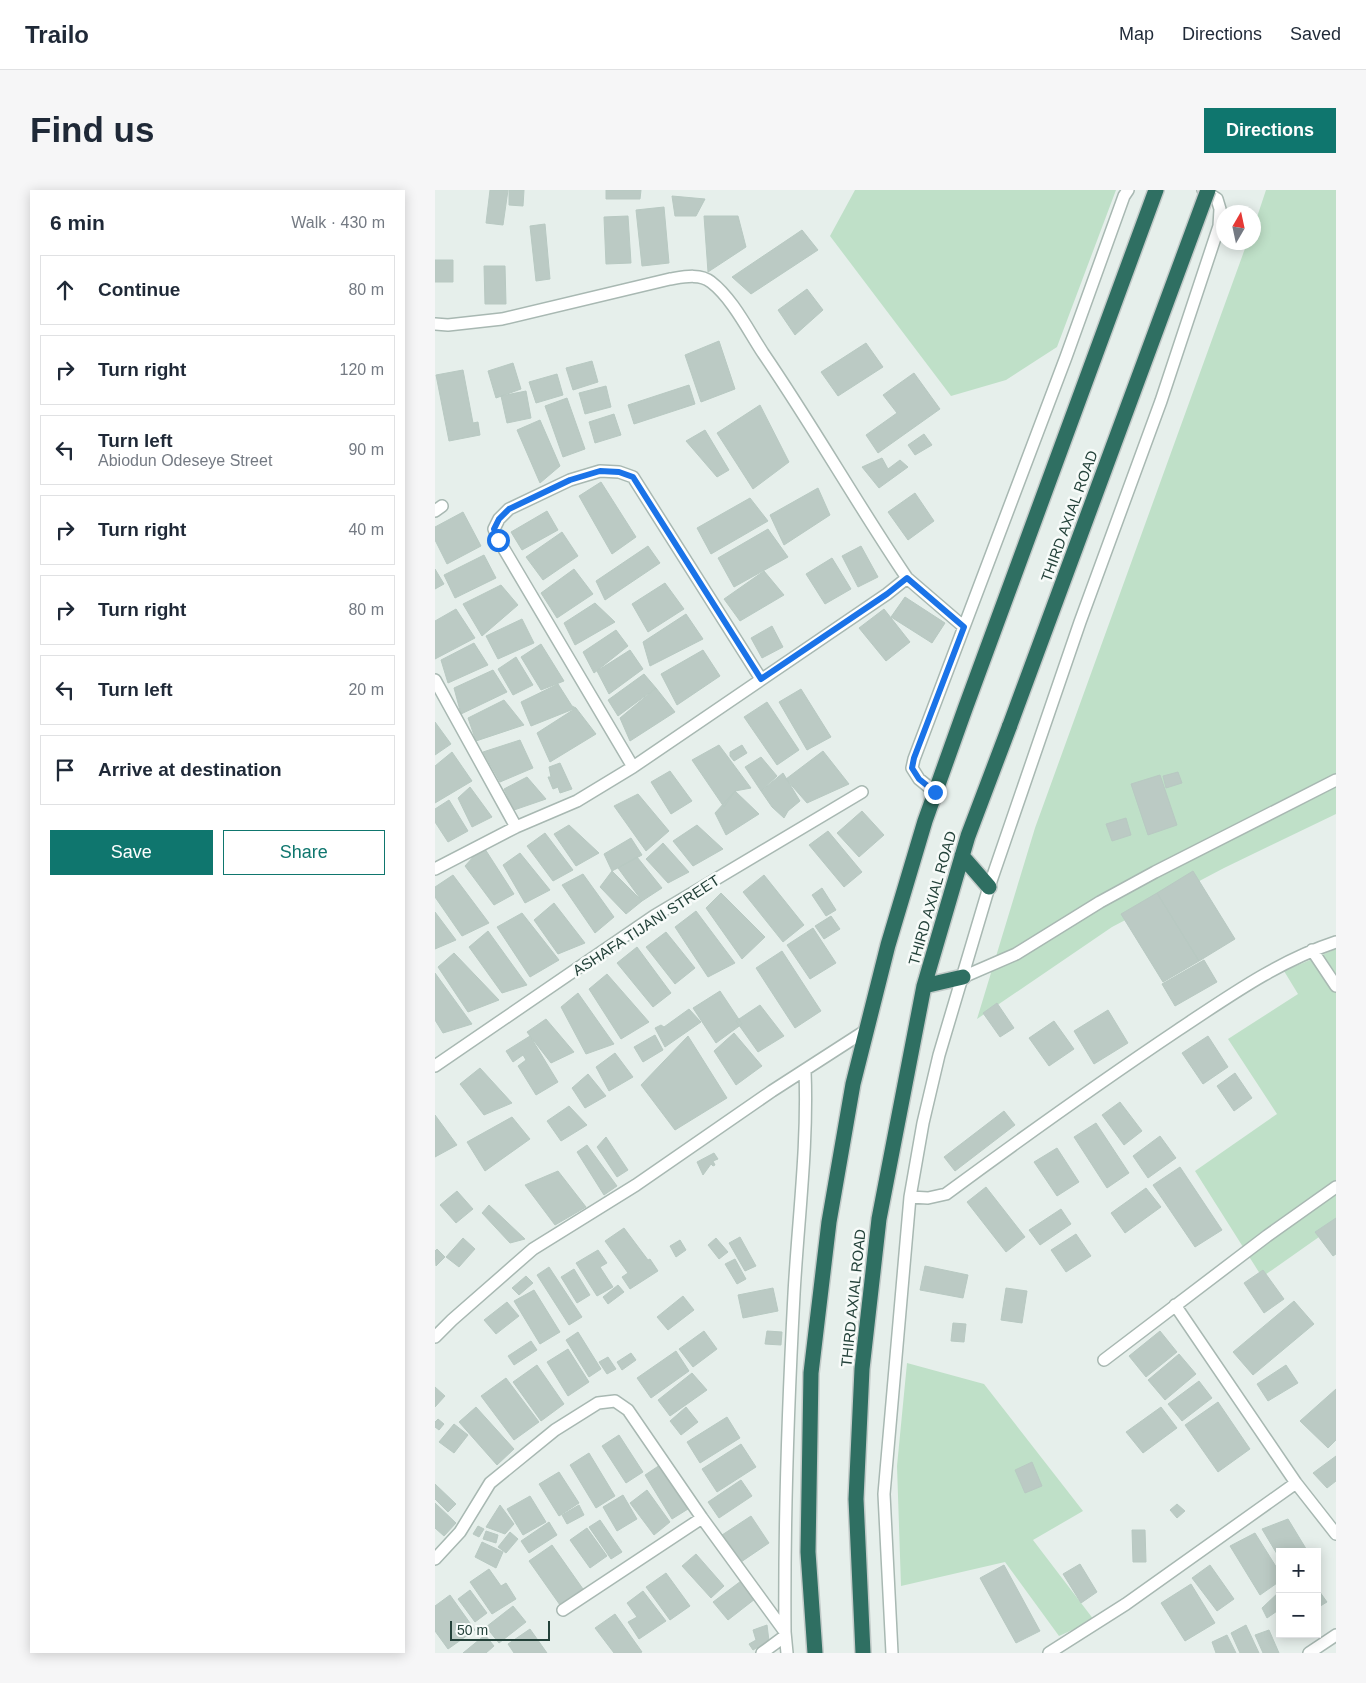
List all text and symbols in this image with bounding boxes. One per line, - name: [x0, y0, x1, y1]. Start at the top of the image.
- text: Trailo: [25, 21, 89, 48]
- text: Map: [1119, 24, 1154, 44]
- text: Directions: [1182, 24, 1262, 44]
- text: Saved: [1290, 24, 1341, 44]
- button: Directions: [1204, 108, 1336, 153]
- text: Find us: [30, 110, 154, 149]
- north arrow: [1216, 205, 1261, 250]
- text: 6 min: [50, 211, 105, 234]
- text: Walk · 430 m: [291, 214, 385, 231]
- icon: ahead: [51, 276, 79, 304]
- text: Continue: [98, 279, 180, 300]
- text: 80 m: [348, 281, 384, 298]
- icon: right: [51, 356, 79, 384]
- text: Turn right: [98, 359, 186, 380]
- text: 120 m: [340, 361, 384, 378]
- text: Turn left: [98, 430, 173, 451]
- icon: left: [51, 436, 79, 464]
- text: 90 m: [348, 441, 384, 458]
- street label: THIRD AXIAL ROAD: [1037, 448, 1101, 584]
- text: Abiodun Odeseye Street: [98, 452, 272, 469]
- icon: right: [51, 516, 79, 544]
- text: Turn right: [98, 519, 186, 540]
- text: 40 m: [348, 521, 384, 538]
- route start: [487, 529, 510, 552]
- icon: right: [51, 596, 79, 624]
- text: Turn right: [98, 599, 186, 620]
- text: 80 m: [348, 601, 384, 618]
- icon: left: [51, 676, 79, 704]
- text: Turn left: [98, 679, 173, 700]
- text: 20 m: [348, 681, 384, 698]
- icon: arrive: [51, 756, 79, 784]
- text: Arrive at destination: [98, 759, 282, 780]
- route end: [924, 781, 947, 804]
- street label: THIRD AXIAL ROAD: [905, 829, 959, 967]
- button: Save: [50, 830, 213, 875]
- button: Share: [223, 830, 385, 875]
- street label: ASHAFA TIJANI STREET: [569, 871, 723, 979]
- street label: THIRD AXIAL ROAD: [837, 1228, 869, 1368]
- map controls: [1276, 1548, 1321, 1638]
- button: +: [1276, 1548, 1321, 1593]
- button: −: [1276, 1593, 1321, 1638]
- scale bar: [450, 1618, 550, 1641]
- text: 50 m: [457, 1622, 488, 1638]

